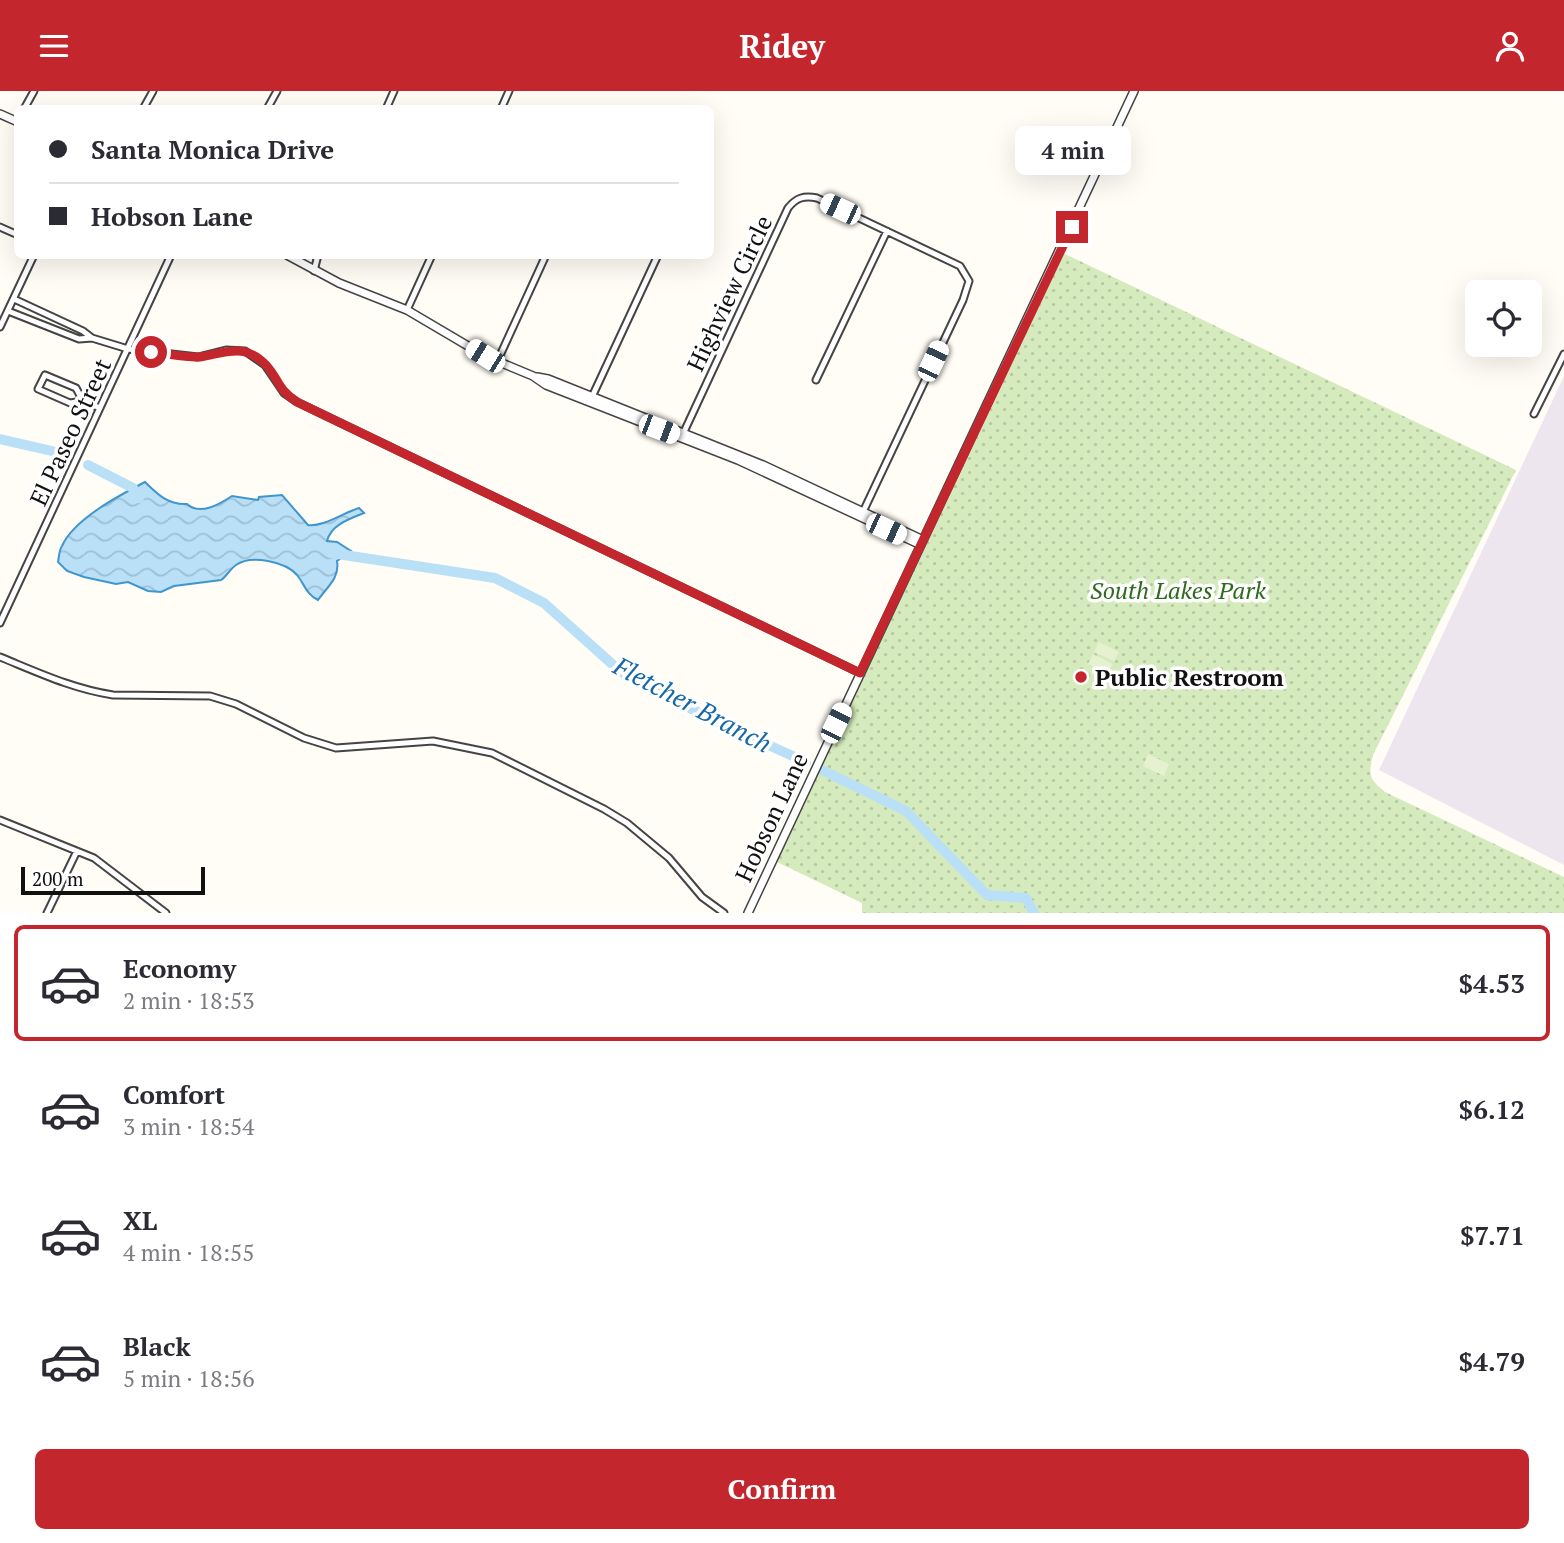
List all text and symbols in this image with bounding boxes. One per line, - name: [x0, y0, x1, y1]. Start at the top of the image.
- text: Ridey: [739, 25, 825, 67]
- icon: menu: [35, 27, 73, 65]
- icon: person: [1491, 27, 1529, 65]
- callout: 4 min: [1014, 125, 1130, 174]
- text: Santa Monica Drive: [91, 132, 334, 166]
- text: 4 min: [1042, 135, 1104, 166]
- car: [817, 191, 864, 227]
- text: Hobson Lane: [91, 199, 253, 233]
- street label: Highview Circle: [679, 210, 779, 376]
- route end: [1056, 211, 1088, 243]
- map controls: [1465, 280, 1542, 357]
- button: locate: [1465, 280, 1542, 357]
- route start: [135, 336, 167, 368]
- car: [462, 336, 509, 376]
- car: [915, 338, 952, 384]
- street label: El Paseo Street: [22, 353, 118, 511]
- car: [636, 412, 683, 446]
- car: [863, 511, 910, 547]
- park label: South Lakes Park: [1090, 574, 1266, 606]
- water label: Fletcher Branch: [607, 648, 778, 760]
- place label: Public Restroom: [1095, 661, 1284, 693]
- marker: Public Restroom: [1073, 669, 1089, 685]
- car: [818, 700, 855, 746]
- street label: Hobson Lane: [727, 747, 815, 887]
- scale bar: [21, 864, 205, 896]
- text: 200 m: [32, 866, 83, 891]
- text: Economy: [123, 951, 236, 985]
- icon: car: [39, 952, 102, 1015]
- text: $4.53: [1459, 966, 1525, 1000]
- text: 2 min · 18:53: [123, 985, 255, 1016]
- text: Comfort: [123, 1077, 225, 1111]
- icon: car: [39, 1078, 102, 1141]
- text: $6.12: [1459, 1092, 1525, 1126]
- text: 3 min · 18:54: [123, 1111, 255, 1142]
- text: XL: [123, 1203, 157, 1237]
- icon: car: [39, 1204, 102, 1267]
- text: $7.71: [1460, 1218, 1525, 1252]
- text: 4 min · 18:55: [123, 1237, 255, 1268]
- text: Black: [123, 1329, 191, 1363]
- icon: car: [39, 1330, 102, 1393]
- text: $4.79: [1459, 1344, 1525, 1378]
- text: 5 min · 18:56: [123, 1363, 255, 1394]
- button: Confirm: [35, 1449, 1529, 1529]

